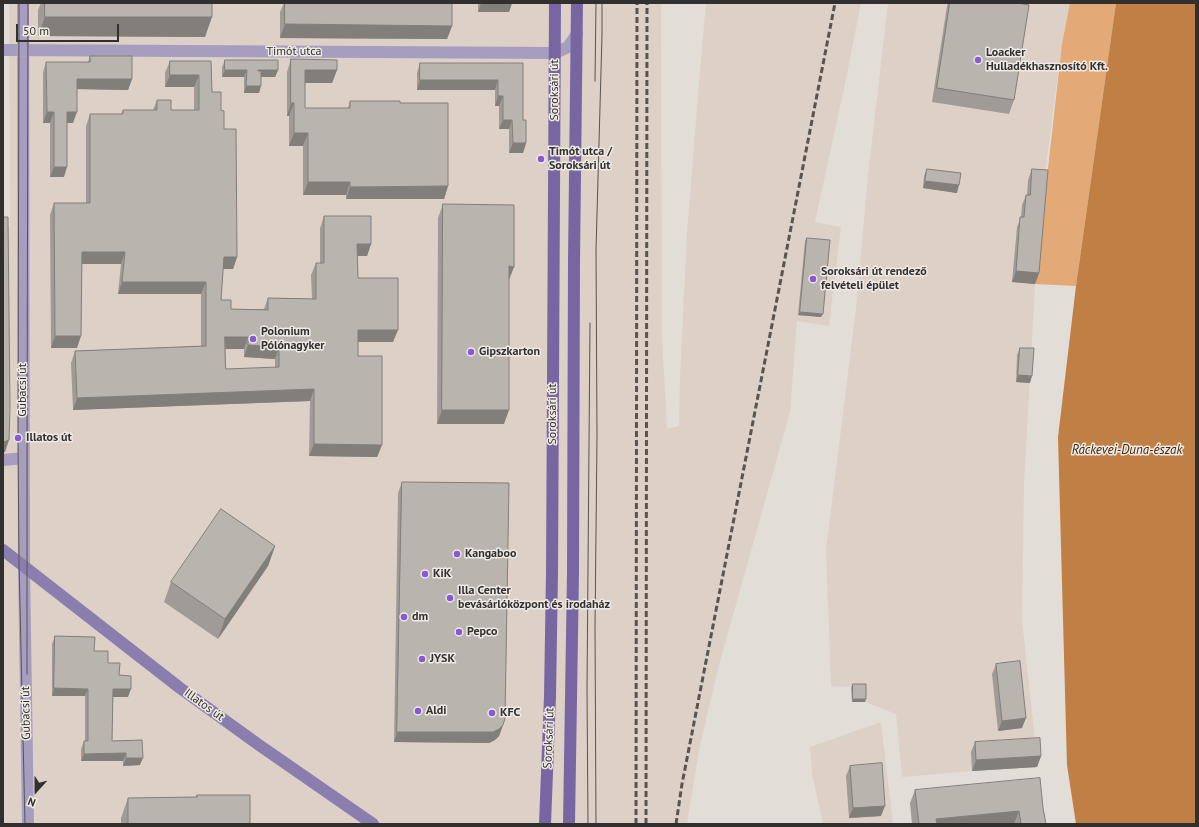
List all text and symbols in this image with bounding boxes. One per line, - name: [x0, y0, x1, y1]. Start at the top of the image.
- scale bar: [18, 16, 121, 42]
- text: 50 m: [23, 23, 49, 38]
- street label: Timót utca: [266, 45, 322, 59]
- place label: Loacker Hulladékhasznosító Kft.: [986, 46, 1108, 74]
- marker: Loacker Hulladékhasznosító Kft.: [973, 55, 983, 65]
- street label: Soroksári út: [548, 59, 562, 121]
- place label: Timót utca / Soroksári út: [549, 145, 612, 173]
- marker: Timót utca / Soroksári út: [536, 154, 546, 164]
- place label: Soroksári út rendező felvételi épület: [821, 265, 927, 293]
- marker: Soroksári út rendező felvételi épület: [808, 274, 818, 284]
- place label: Polonium Pólónagyker: [261, 325, 325, 353]
- marker: Polonium Pólónagyker: [248, 334, 258, 344]
- place label: Gipszkarton: [479, 345, 540, 359]
- marker: Gipszkarton: [466, 347, 476, 357]
- street label: Gubacsi út: [16, 363, 30, 417]
- street label: Soroksári út: [546, 383, 560, 445]
- place label: Illatos út: [26, 431, 72, 445]
- marker: Illatos út: [13, 433, 23, 443]
- water label: Ráckevei-Duna-észak: [1072, 442, 1182, 458]
- place label: Kangaboo: [465, 547, 516, 561]
- marker: Kangaboo: [452, 549, 462, 559]
- place label: KiK: [433, 567, 451, 581]
- marker: KiK: [420, 569, 430, 579]
- place label: Illa Center bevásárlóközpont és irodaház: [458, 584, 610, 612]
- marker: Illa Center bevásárlóközpont és irodaház: [445, 593, 455, 603]
- place label: dm: [412, 610, 428, 624]
- marker: dm: [399, 612, 409, 622]
- place label: Pepco: [467, 625, 497, 639]
- marker: Pepco: [454, 627, 464, 637]
- place label: JYSK: [430, 652, 455, 666]
- marker: JYSK: [417, 654, 427, 664]
- street label: Gubacsi út: [18, 686, 34, 740]
- street label: Illatos út: [181, 686, 227, 724]
- place label: Aldi: [426, 704, 446, 718]
- marker: Aldi: [413, 706, 423, 716]
- place label: KFC: [500, 706, 520, 720]
- street label: Soroksári út: [541, 707, 557, 769]
- marker: KFC: [487, 708, 497, 718]
- north arrow: [16, 771, 56, 811]
- text: N: [26, 794, 38, 810]

